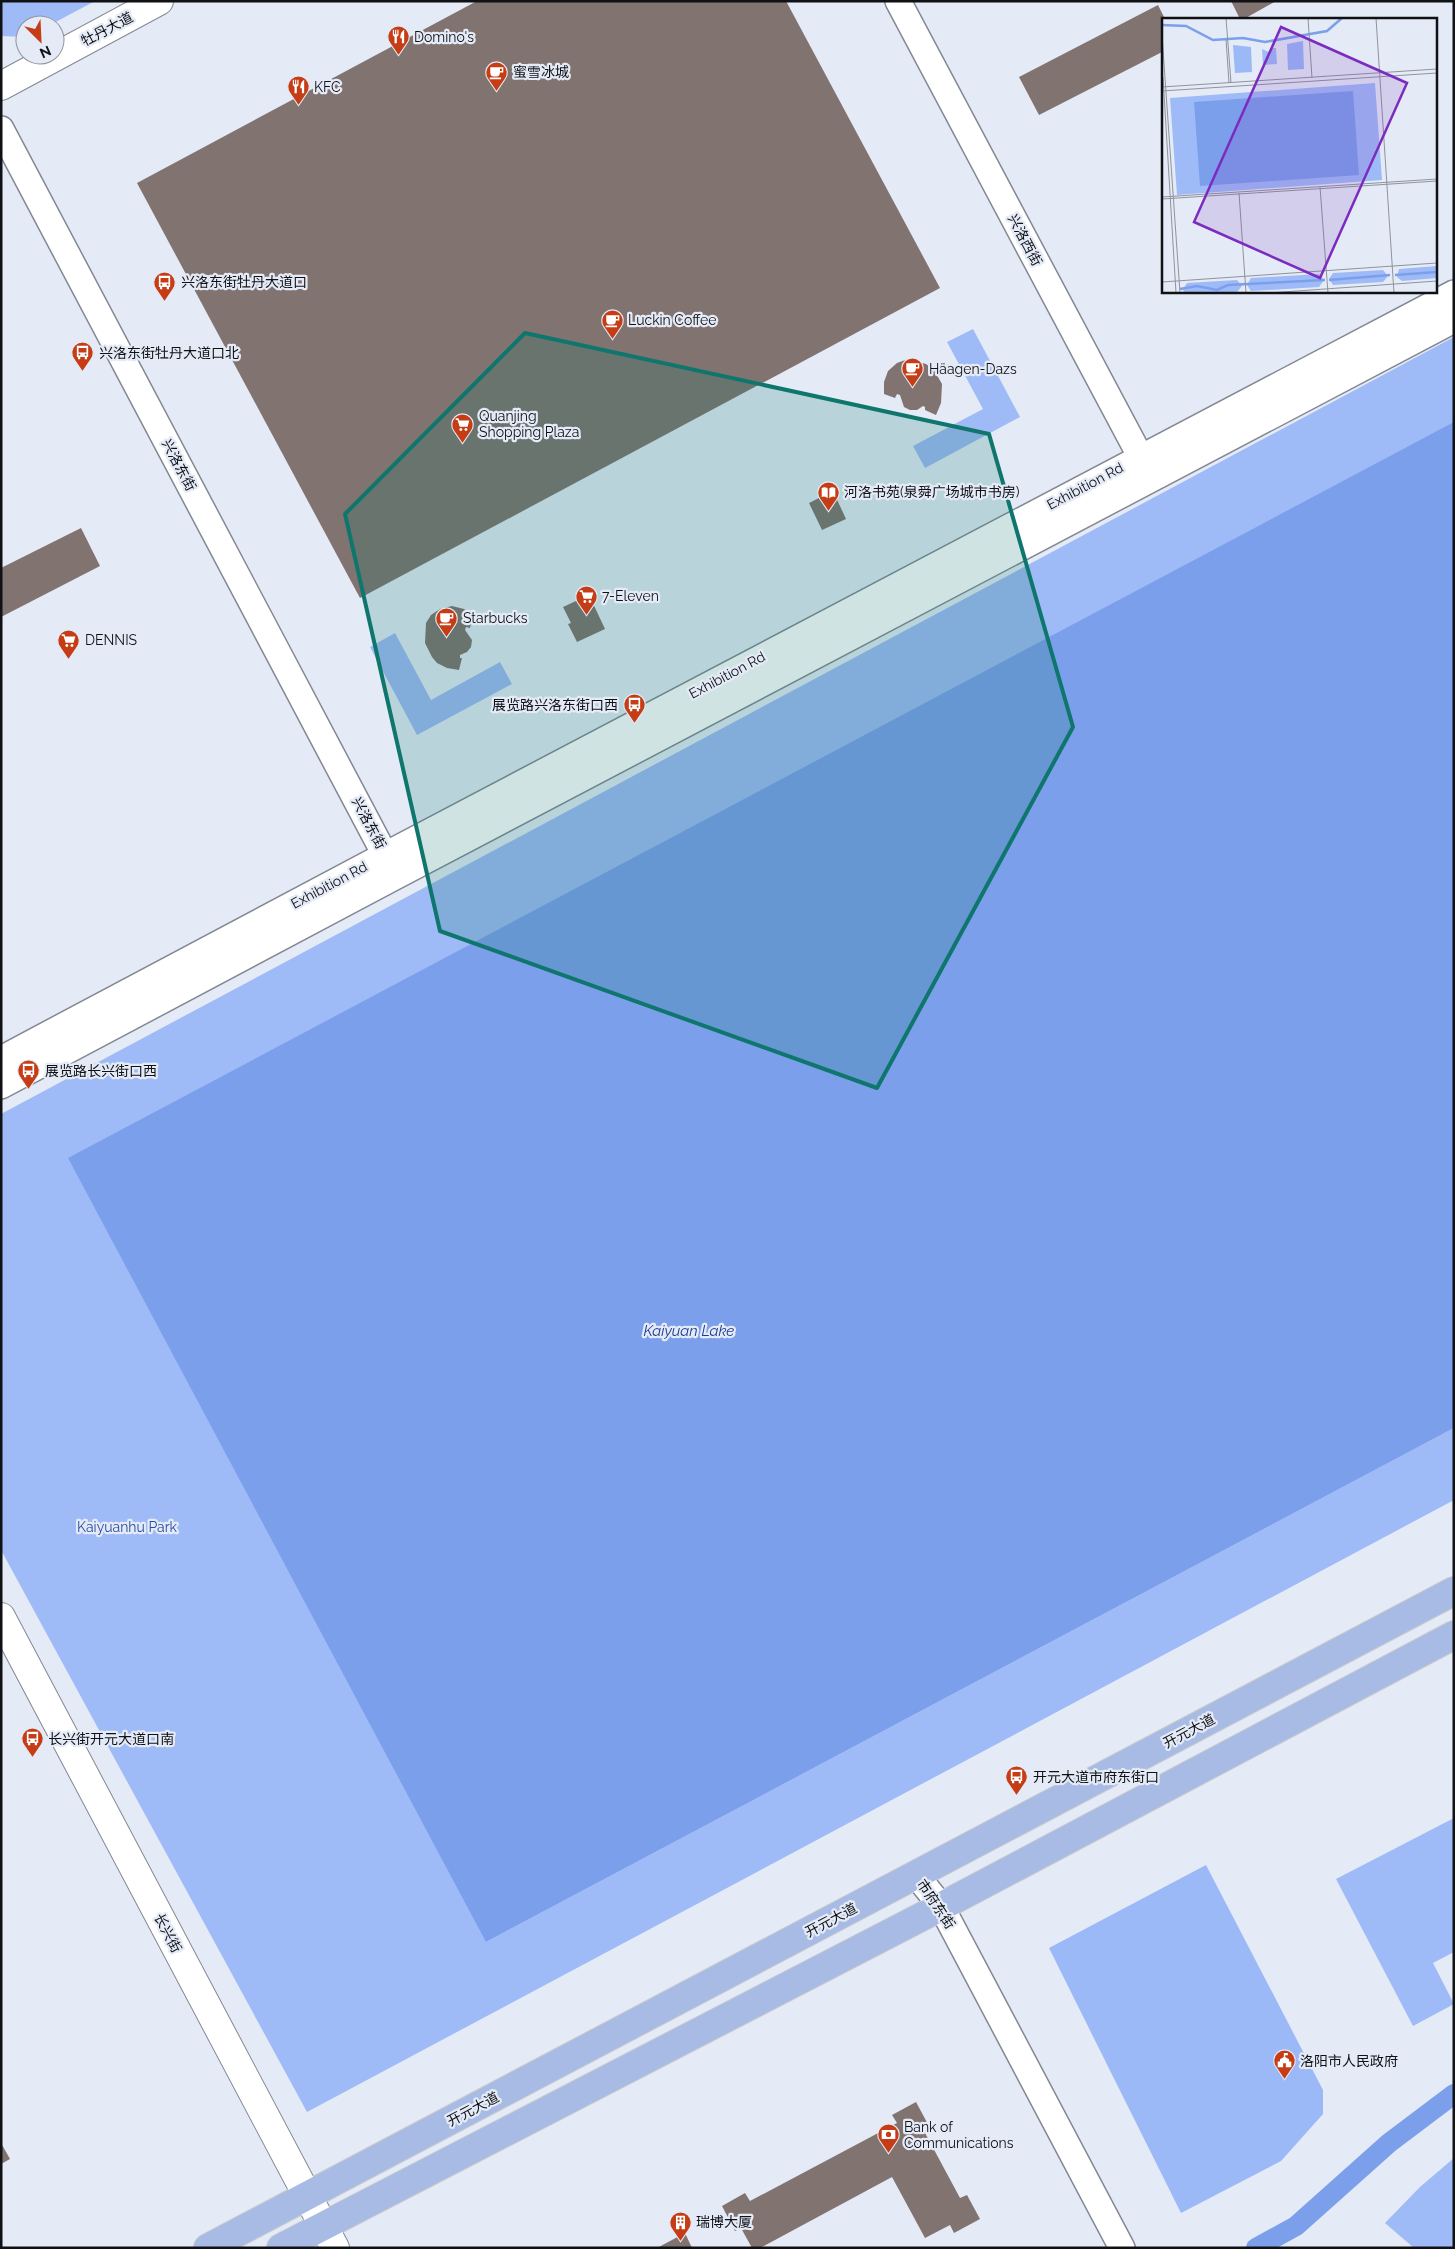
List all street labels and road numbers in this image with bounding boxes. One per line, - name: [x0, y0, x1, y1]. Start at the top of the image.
- street label: 牡丹大道: [79, 9, 135, 49]
- street label: 兴洛西街: [1005, 212, 1045, 268]
- street label: 兴洛东街: [159, 437, 199, 493]
- street label: Exhibition Rd: [1044, 459, 1126, 513]
- street label: Exhibition Rd: [686, 648, 768, 702]
- street label: 兴洛东街: [349, 795, 389, 851]
- street label: Exhibition Rd: [288, 858, 370, 912]
- street label: 开元大道: [1161, 1711, 1217, 1751]
- street label: 市府东街: [914, 1876, 958, 1932]
- street label: 开元大道: [803, 1900, 859, 1940]
- street label: 长兴街: [151, 1911, 185, 1955]
- street label: 开元大道: [445, 2089, 501, 2129]

